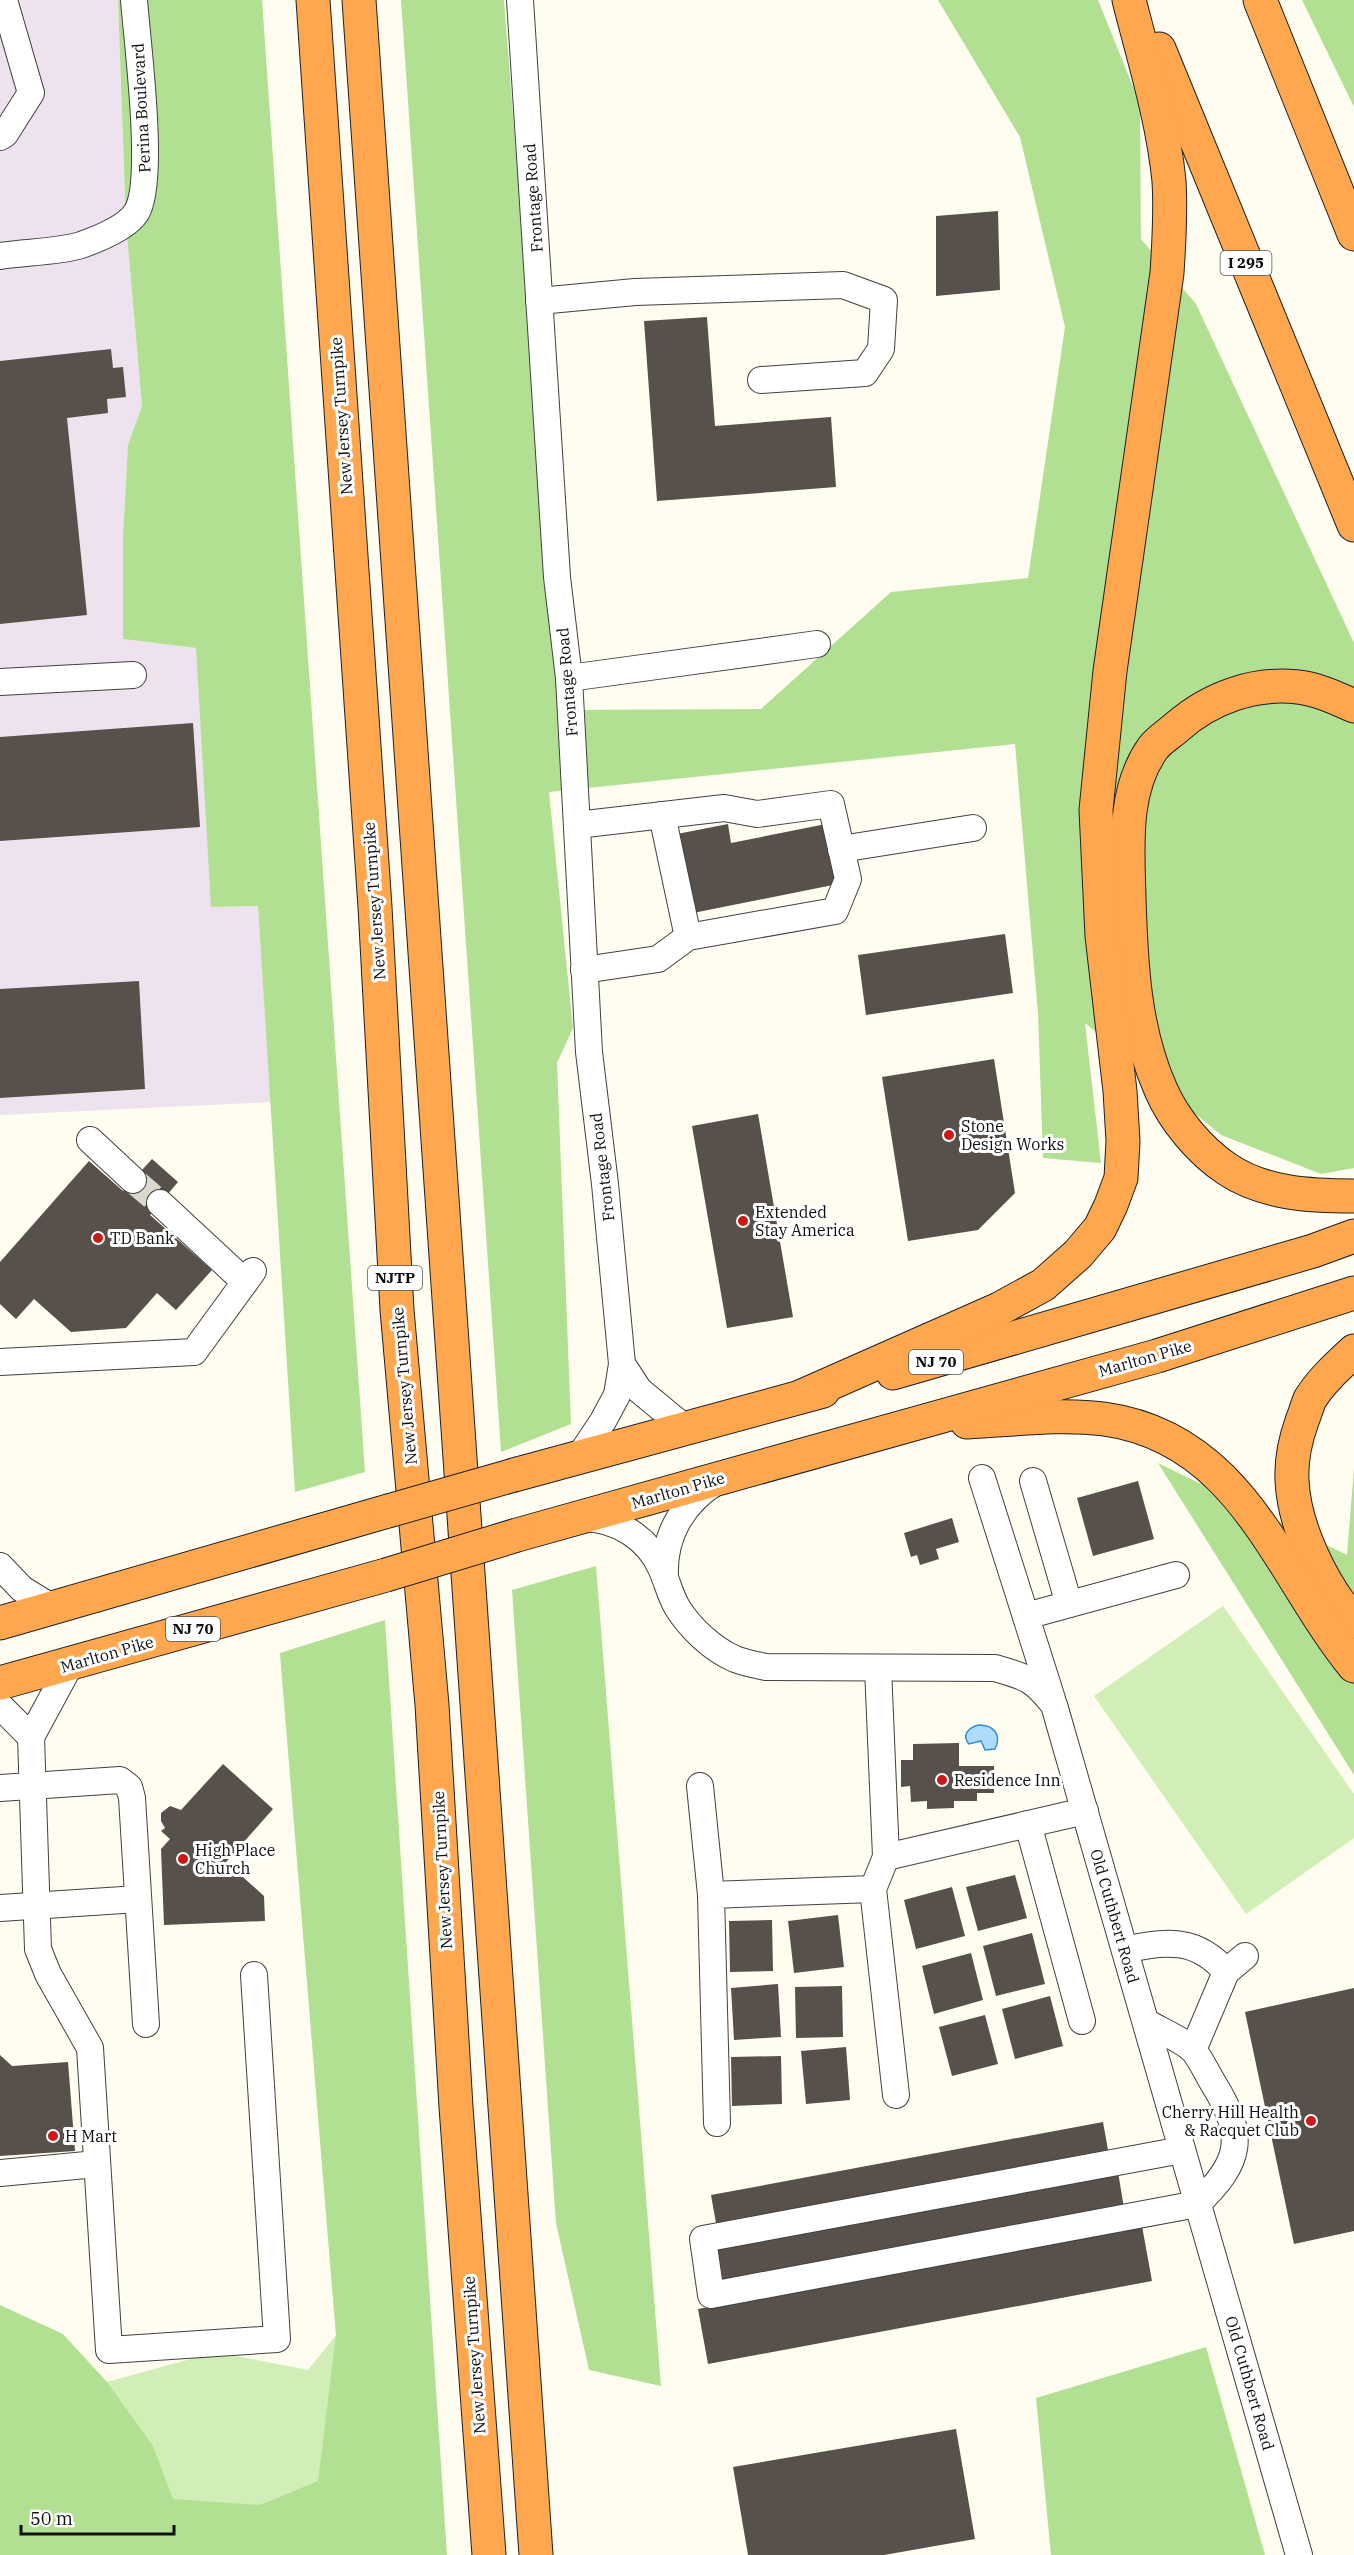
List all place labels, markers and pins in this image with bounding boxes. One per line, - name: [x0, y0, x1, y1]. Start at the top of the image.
- place label: Stone Design Works: [961, 1116, 1064, 1154]
- marker: Stone Design Works: [942, 1128, 956, 1142]
- place label: Extended Stay America: [755, 1202, 855, 1240]
- marker: Extended Stay America: [736, 1214, 750, 1228]
- place label: TD Bank: [110, 1228, 175, 1248]
- marker: TD Bank: [91, 1231, 105, 1245]
- place label: Residence Inn: [954, 1770, 1061, 1790]
- marker: Residence Inn: [935, 1773, 949, 1787]
- place label: High Place Church: [195, 1840, 275, 1878]
- marker: High Place Church: [176, 1852, 190, 1866]
- place label: Cherry Hill Health & Racquet Club: [1162, 2102, 1299, 2140]
- marker: Cherry Hill Health & Racquet Club: [1304, 2114, 1318, 2128]
- place label: H Mart: [65, 2126, 117, 2146]
- marker: H Mart: [46, 2129, 60, 2143]

